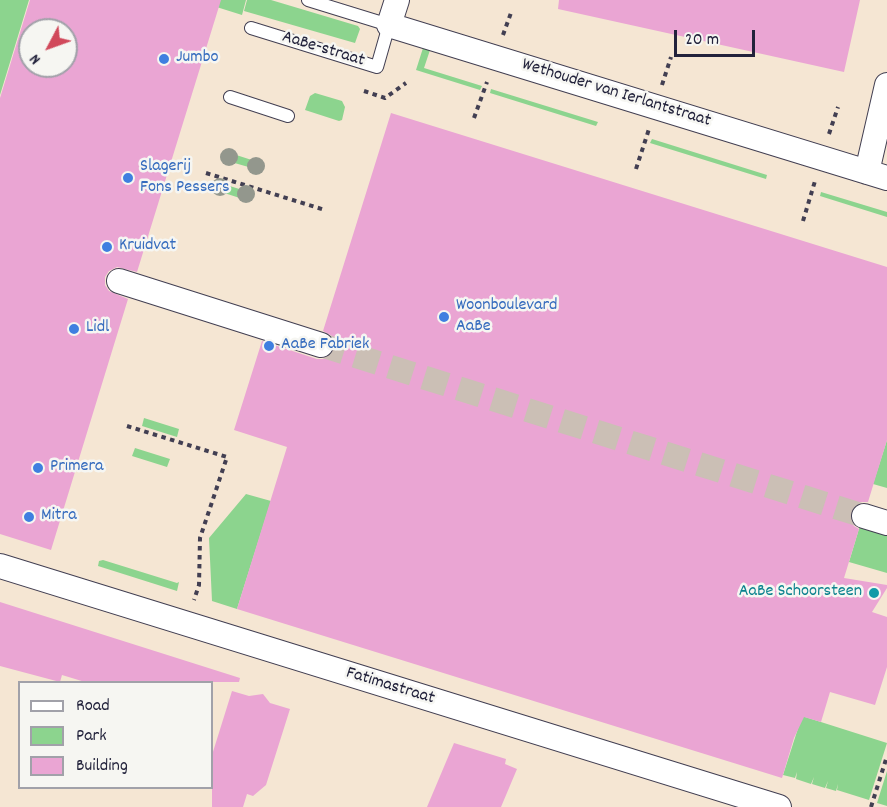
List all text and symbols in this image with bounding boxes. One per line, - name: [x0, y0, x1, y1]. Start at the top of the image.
- north arrow: [18, 18, 78, 78]
- scale bar: [677, 18, 758, 56]
- street label: AaBe-straat: [279, 27, 367, 73]
- text: 20 m: [685, 28, 719, 53]
- text: N: [24, 48, 47, 69]
- place label: Jumbo: [176, 48, 218, 70]
- marker: Jumbo: [157, 52, 171, 66]
- street label: Wethouder van Ierlantstraat: [519, 55, 713, 133]
- place label: Slagerij Fons Pessers: [140, 157, 229, 200]
- marker: Slagerij Fons Pessers: [121, 171, 135, 185]
- place label: Kruidvat: [119, 236, 176, 258]
- marker: Kruidvat: [100, 240, 114, 254]
- place label: Woonboulevard AaBe: [456, 296, 558, 338]
- marker: Woonboulevard AaBe: [437, 310, 451, 324]
- place label: Lidl: [86, 318, 109, 340]
- marker: Lidl: [67, 322, 81, 336]
- place label: AaBe Fabriek: [281, 335, 369, 357]
- marker: AaBe Fabriek: [262, 339, 276, 353]
- place label: Primera: [50, 457, 104, 479]
- marker: Primera: [31, 461, 45, 475]
- place label: Mitra: [41, 506, 77, 528]
- marker: Mitra: [22, 510, 36, 524]
- place label: AaBe Schoorsteen: [739, 582, 862, 604]
- marker: AaBe Schoorsteen: [867, 586, 881, 600]
- street label: Fatimastraat: [343, 663, 437, 711]
- legend: [18, 681, 213, 789]
- text: Road: [76, 694, 110, 719]
- text: Park: [76, 724, 107, 749]
- text: Building: [76, 754, 128, 779]

